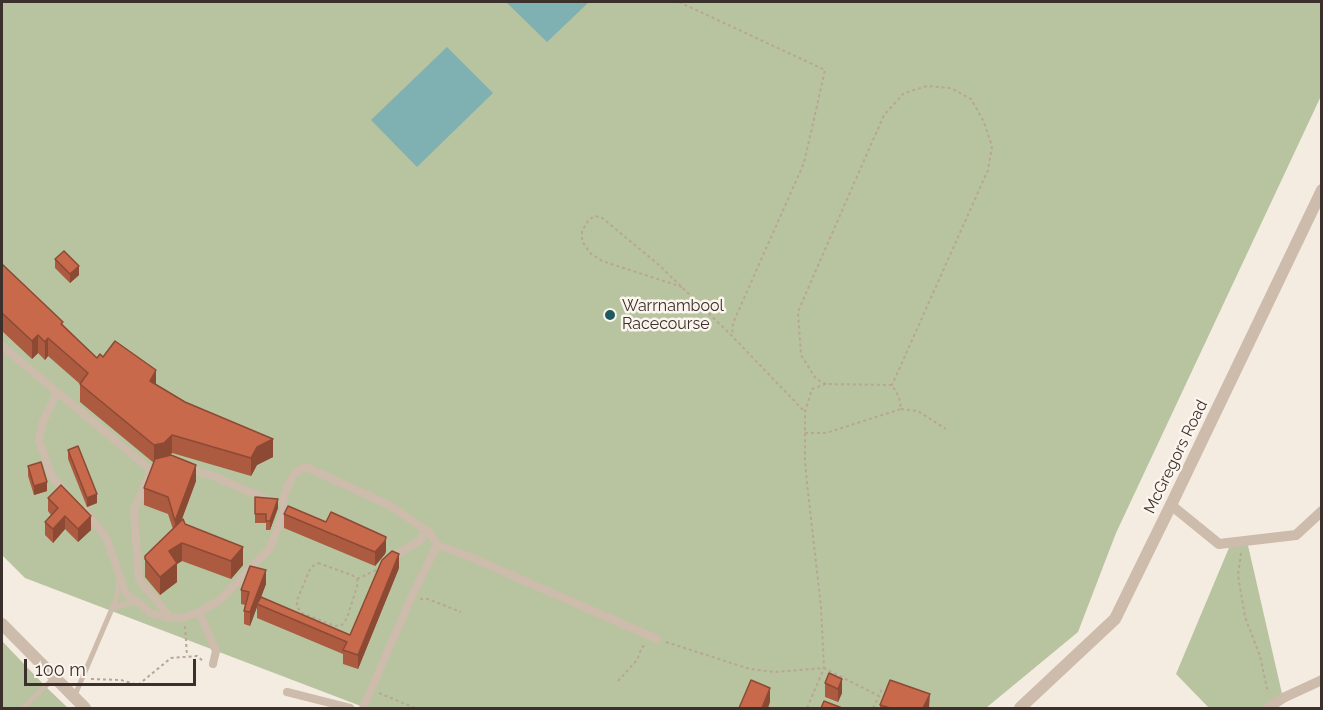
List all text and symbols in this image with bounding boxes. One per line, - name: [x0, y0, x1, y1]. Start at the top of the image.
- place label: Warrnambool Racecourse: [622, 296, 724, 334]
- marker: Warrnambool Racecourse: [603, 308, 617, 322]
- street label: McGregors Road: [1140, 397, 1212, 517]
- scale bar: [27, 647, 200, 685]
- text: 100 m: [35, 659, 86, 680]

